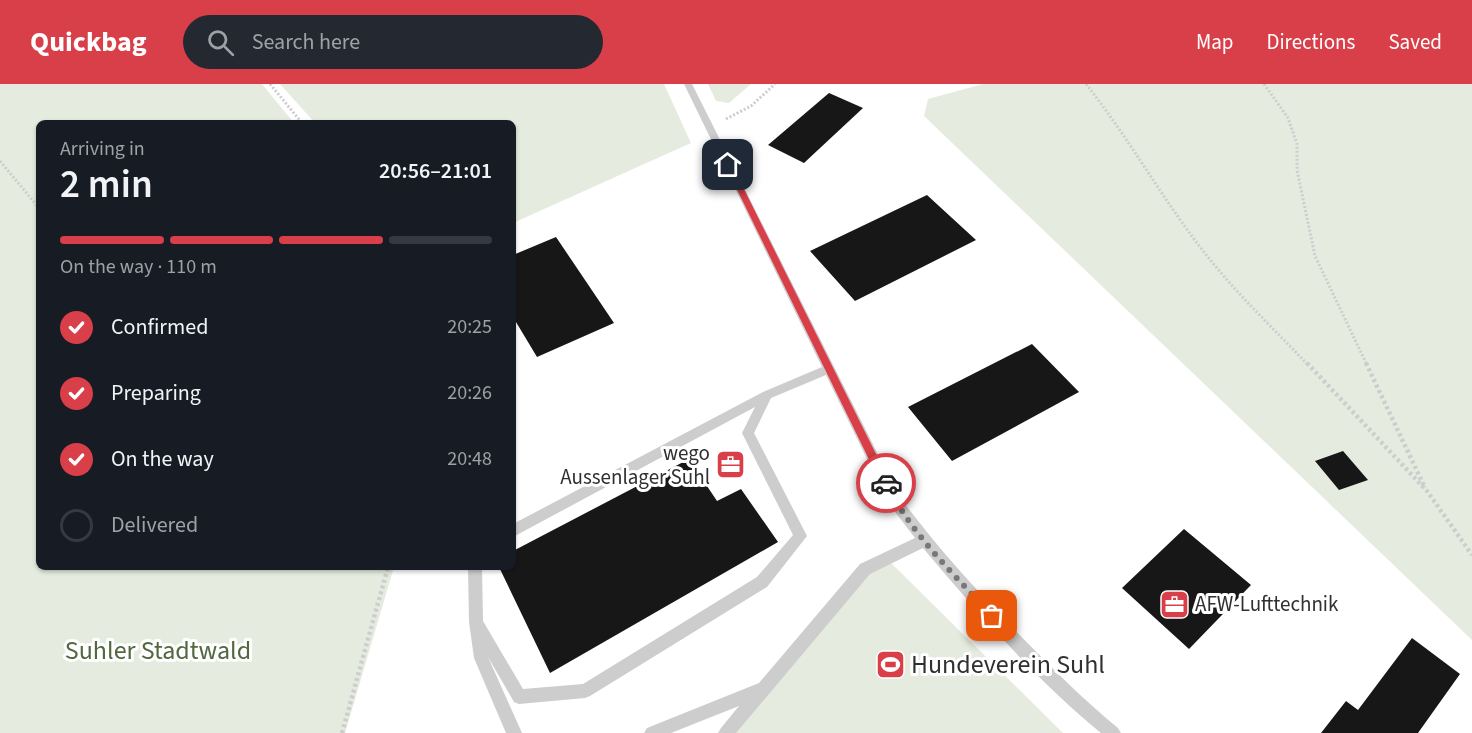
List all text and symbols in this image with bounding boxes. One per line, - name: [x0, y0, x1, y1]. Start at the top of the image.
- search box: [183, 15, 603, 69]
- text: Quickbag: [30, 22, 147, 62]
- icon: search: [204, 26, 237, 59]
- text: Search here: [252, 26, 360, 58]
- text: Map: [1196, 27, 1234, 57]
- text: Directions: [1267, 27, 1355, 57]
- text: Saved: [1388, 27, 1442, 57]
- text: Arriving in: [60, 135, 145, 163]
- pin: [702, 139, 753, 190]
- icon: home: [711, 148, 744, 181]
- text: 20:56–21:01: [379, 155, 492, 187]
- text: 2 min: [60, 157, 153, 213]
- text: On the way · 110 m: [60, 253, 217, 281]
- icon: check: [60, 311, 93, 344]
- text: Confirmed: [111, 311, 208, 343]
- text: 20:25: [447, 313, 492, 341]
- icon: check: [60, 377, 93, 410]
- text: Preparing: [111, 377, 201, 409]
- text: 20:26: [447, 379, 492, 407]
- place label: wego Aussenlager Suhl: [560, 438, 710, 492]
- icon: check: [60, 443, 93, 476]
- text: On the way: [111, 443, 214, 475]
- text: 20:48: [447, 445, 492, 473]
- office icon: wego Aussenlager Suhl: [715, 449, 747, 481]
- courier: [856, 453, 916, 513]
- icon: car: [870, 467, 903, 500]
- text: Delivered: [111, 509, 198, 541]
- office icon: AFW-Lufttechnik: [1158, 588, 1190, 620]
- place label: AFW-Lufttechnik: [1195, 589, 1339, 619]
- pin: [966, 590, 1017, 641]
- icon: bag: [975, 599, 1008, 632]
- park label: Suhler Stadtwald: [65, 632, 251, 669]
- place label: Hundeverein Suhl: [911, 646, 1105, 683]
- sports icon: Hundeverein Suhl: [874, 648, 906, 680]

